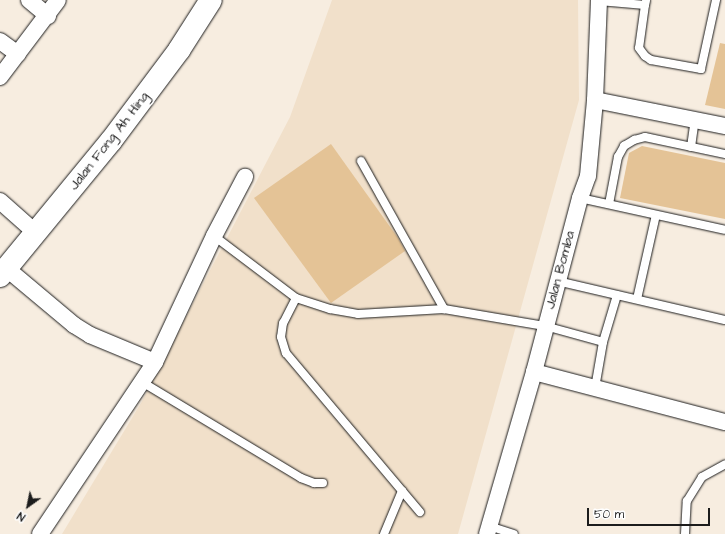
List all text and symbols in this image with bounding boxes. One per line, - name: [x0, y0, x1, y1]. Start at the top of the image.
- street label: Jalan Fong Ah Hing: [65, 88, 153, 194]
- street label: Jalan Bomba: [542, 229, 578, 311]
- north arrow: [8, 486, 48, 526]
- scale bar: [589, 500, 712, 526]
- text: 50 m: [594, 506, 624, 523]
- text: N: [14, 508, 28, 525]

